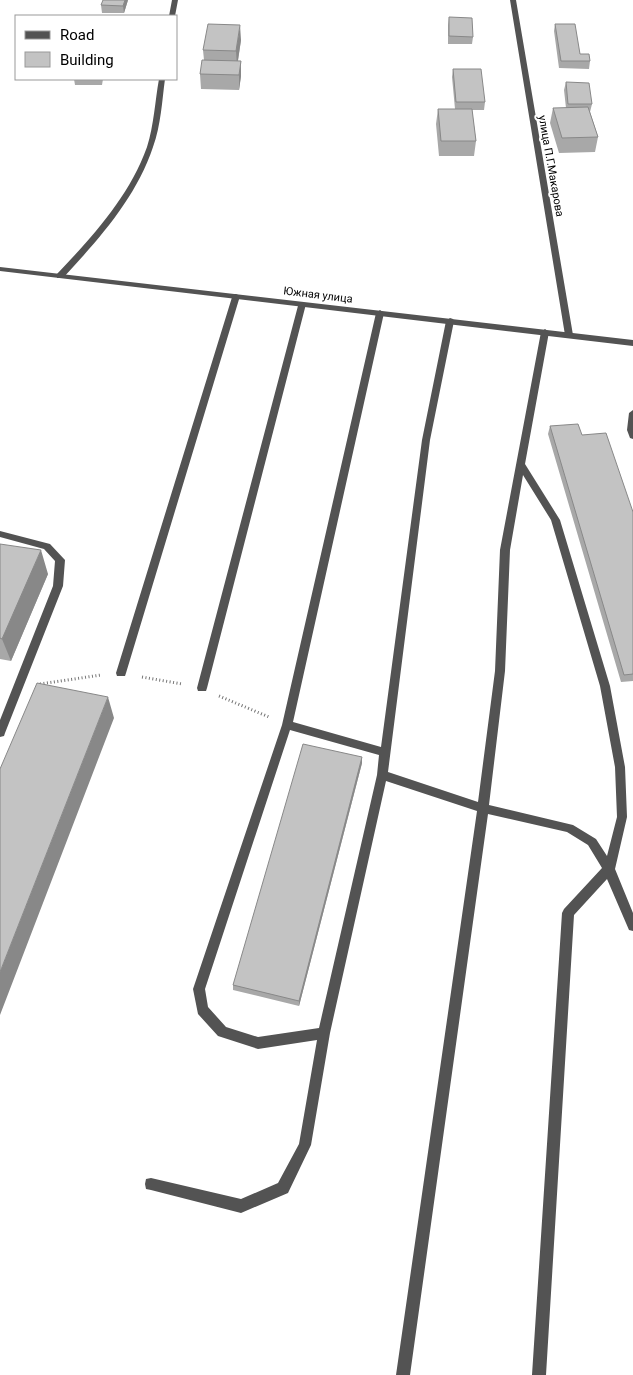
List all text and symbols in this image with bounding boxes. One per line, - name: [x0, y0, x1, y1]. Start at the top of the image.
- legend: [15, 15, 178, 80]
- text: Road: [60, 26, 94, 44]
- text: Building: [60, 51, 114, 69]
- street label: улица П.Г.Макарова: [536, 114, 566, 218]
- street label: Южная улица: [283, 284, 353, 306]

